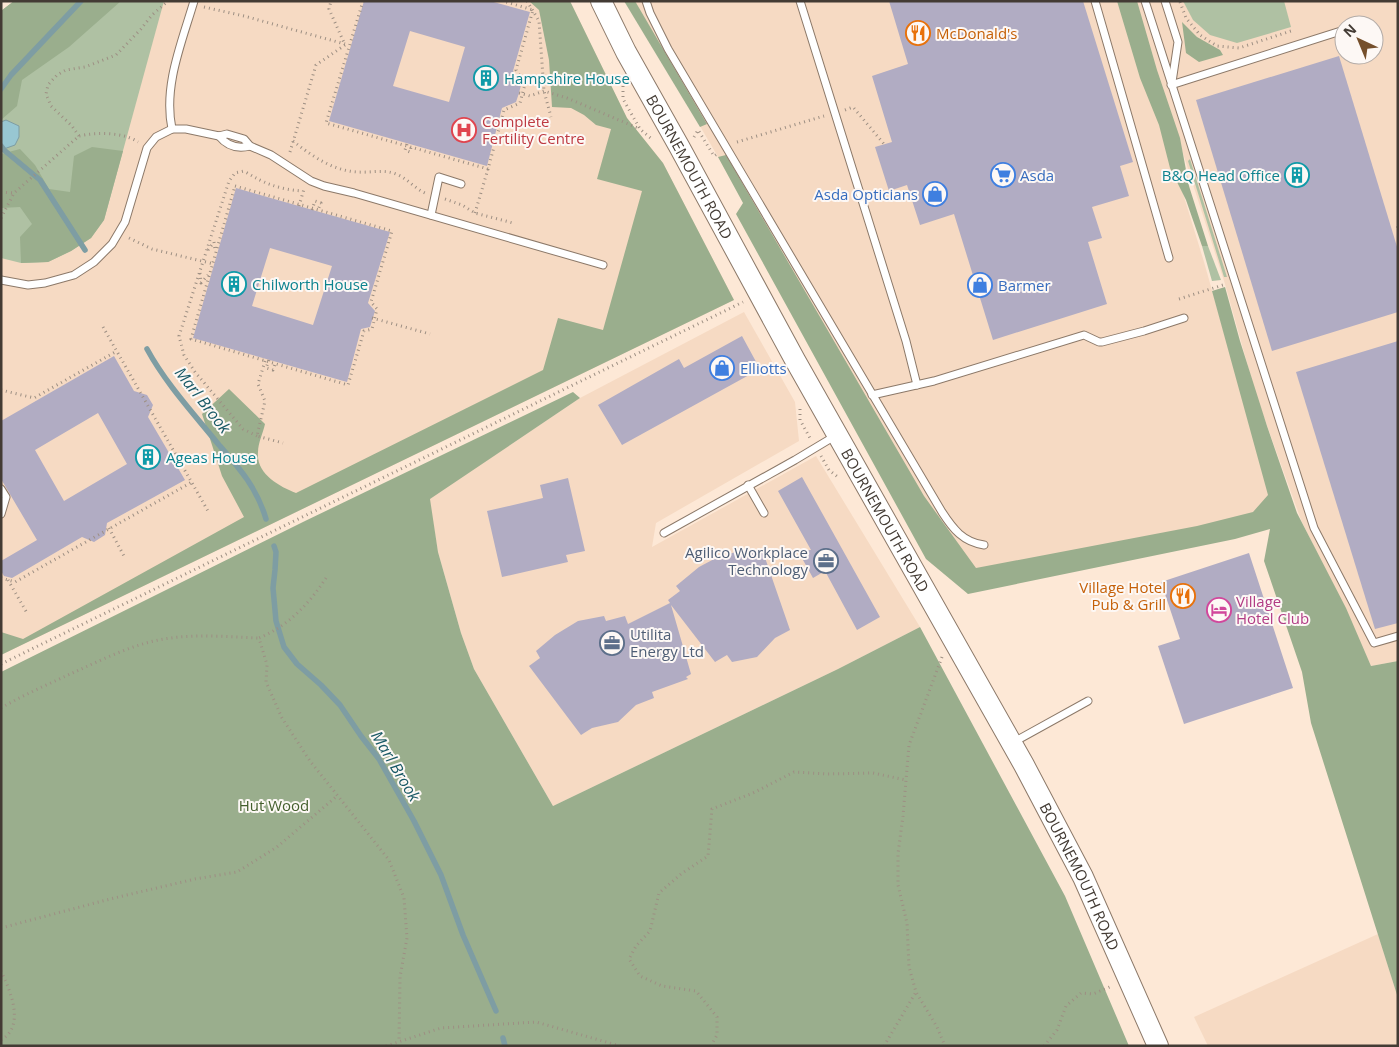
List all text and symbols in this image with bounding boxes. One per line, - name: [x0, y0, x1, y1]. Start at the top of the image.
- north arrow: [1334, 15, 1384, 65]
- text: N: [1339, 19, 1360, 41]
- restaurant icon: McDonald's: [905, 20, 931, 46]
- place label: McDonald's: [936, 23, 1018, 43]
- building icon: Hampshire House: [473, 65, 499, 91]
- place label: Hampshire House: [504, 68, 630, 88]
- street label: BOURNEMOUTH ROAD: [642, 91, 737, 242]
- place label: Complete Fertility Centre: [482, 111, 585, 148]
- hospital icon: Complete Fertility Centre: [451, 117, 477, 143]
- supermarket icon: Asda: [990, 162, 1016, 188]
- building icon: B&Q Head Office: [1284, 162, 1310, 188]
- place label: Asda: [1020, 165, 1054, 185]
- place label: B&Q Head Office: [1162, 165, 1280, 185]
- shop icon: Asda Opticians: [922, 181, 948, 207]
- place label: Asda Opticians: [814, 184, 918, 204]
- building icon: Chilworth House: [221, 271, 247, 297]
- shop icon: Barmer: [967, 272, 993, 298]
- place label: Chilworth House: [252, 274, 368, 294]
- place label: Barmer: [998, 275, 1051, 295]
- shop icon: Elliotts: [709, 355, 735, 381]
- place label: Elliotts: [740, 358, 787, 378]
- water label: Marl Brook: [170, 362, 237, 439]
- building icon: Ageas House: [135, 444, 161, 470]
- street label: BOURNEMOUTH ROAD: [837, 445, 934, 595]
- place label: Ageas House: [166, 447, 256, 467]
- place label: Agilico Workplace Technology: [685, 542, 808, 579]
- office icon: Agilico Workplace Technology: [813, 548, 839, 574]
- place label: Village Hotel Pub & Grill: [1079, 577, 1166, 614]
- restaurant icon: Village Hotel Pub & Grill: [1170, 583, 1196, 609]
- place label: Village Hotel Club: [1236, 591, 1309, 628]
- hotel icon: Village Hotel Club: [1206, 597, 1232, 623]
- place label: Utilita Energy Ltd: [630, 624, 704, 661]
- office icon: Utilita Energy Ltd: [599, 630, 625, 656]
- water label: Marl Brook: [366, 727, 426, 806]
- park label: Hut Wood: [239, 795, 309, 815]
- street label: BOURNEMOUTH ROAD: [1036, 799, 1124, 953]

